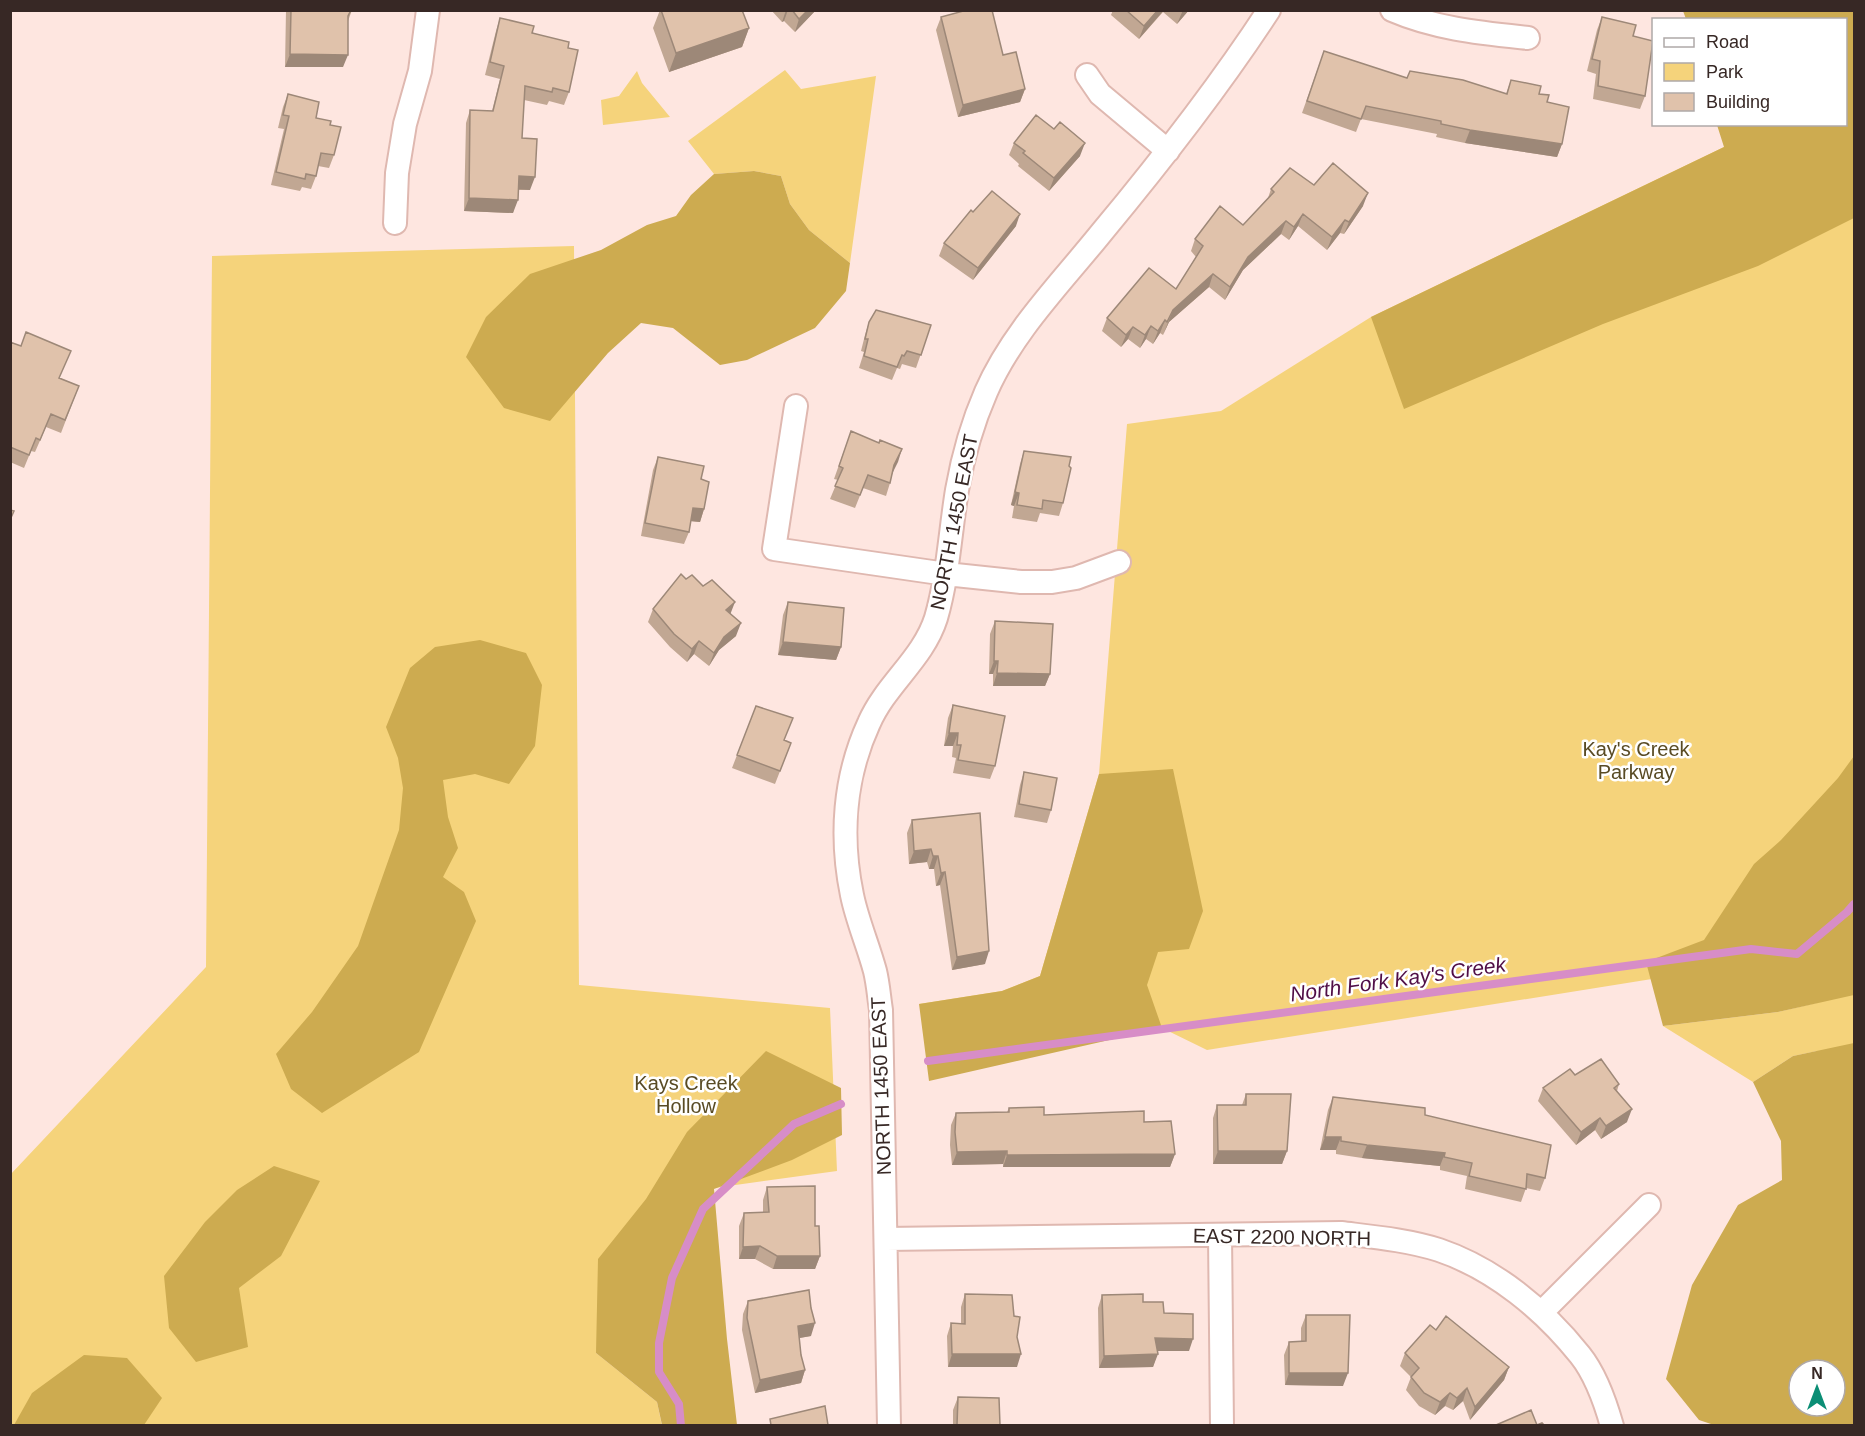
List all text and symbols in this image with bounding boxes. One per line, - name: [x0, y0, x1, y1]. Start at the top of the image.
- legend: [1652, 18, 1847, 126]
- text: Road: [1706, 32, 1749, 52]
- text: Park: [1706, 62, 1744, 82]
- text: Building: [1706, 92, 1770, 112]
- street label: NORTH 1450 EAST: [926, 432, 982, 612]
- park label: Kay's Creek Parkway: [1582, 738, 1691, 783]
- water label: North Fork Kay's Creek: [1289, 952, 1509, 1006]
- street label: NORTH 1450 EAST: [867, 996, 895, 1176]
- park label: Kays Creek Hollow: [634, 1072, 739, 1117]
- street label: EAST 2200 NORTH: [1193, 1224, 1371, 1250]
- north arrow: [1787, 1358, 1847, 1418]
- text: N: [1811, 1365, 1823, 1382]

